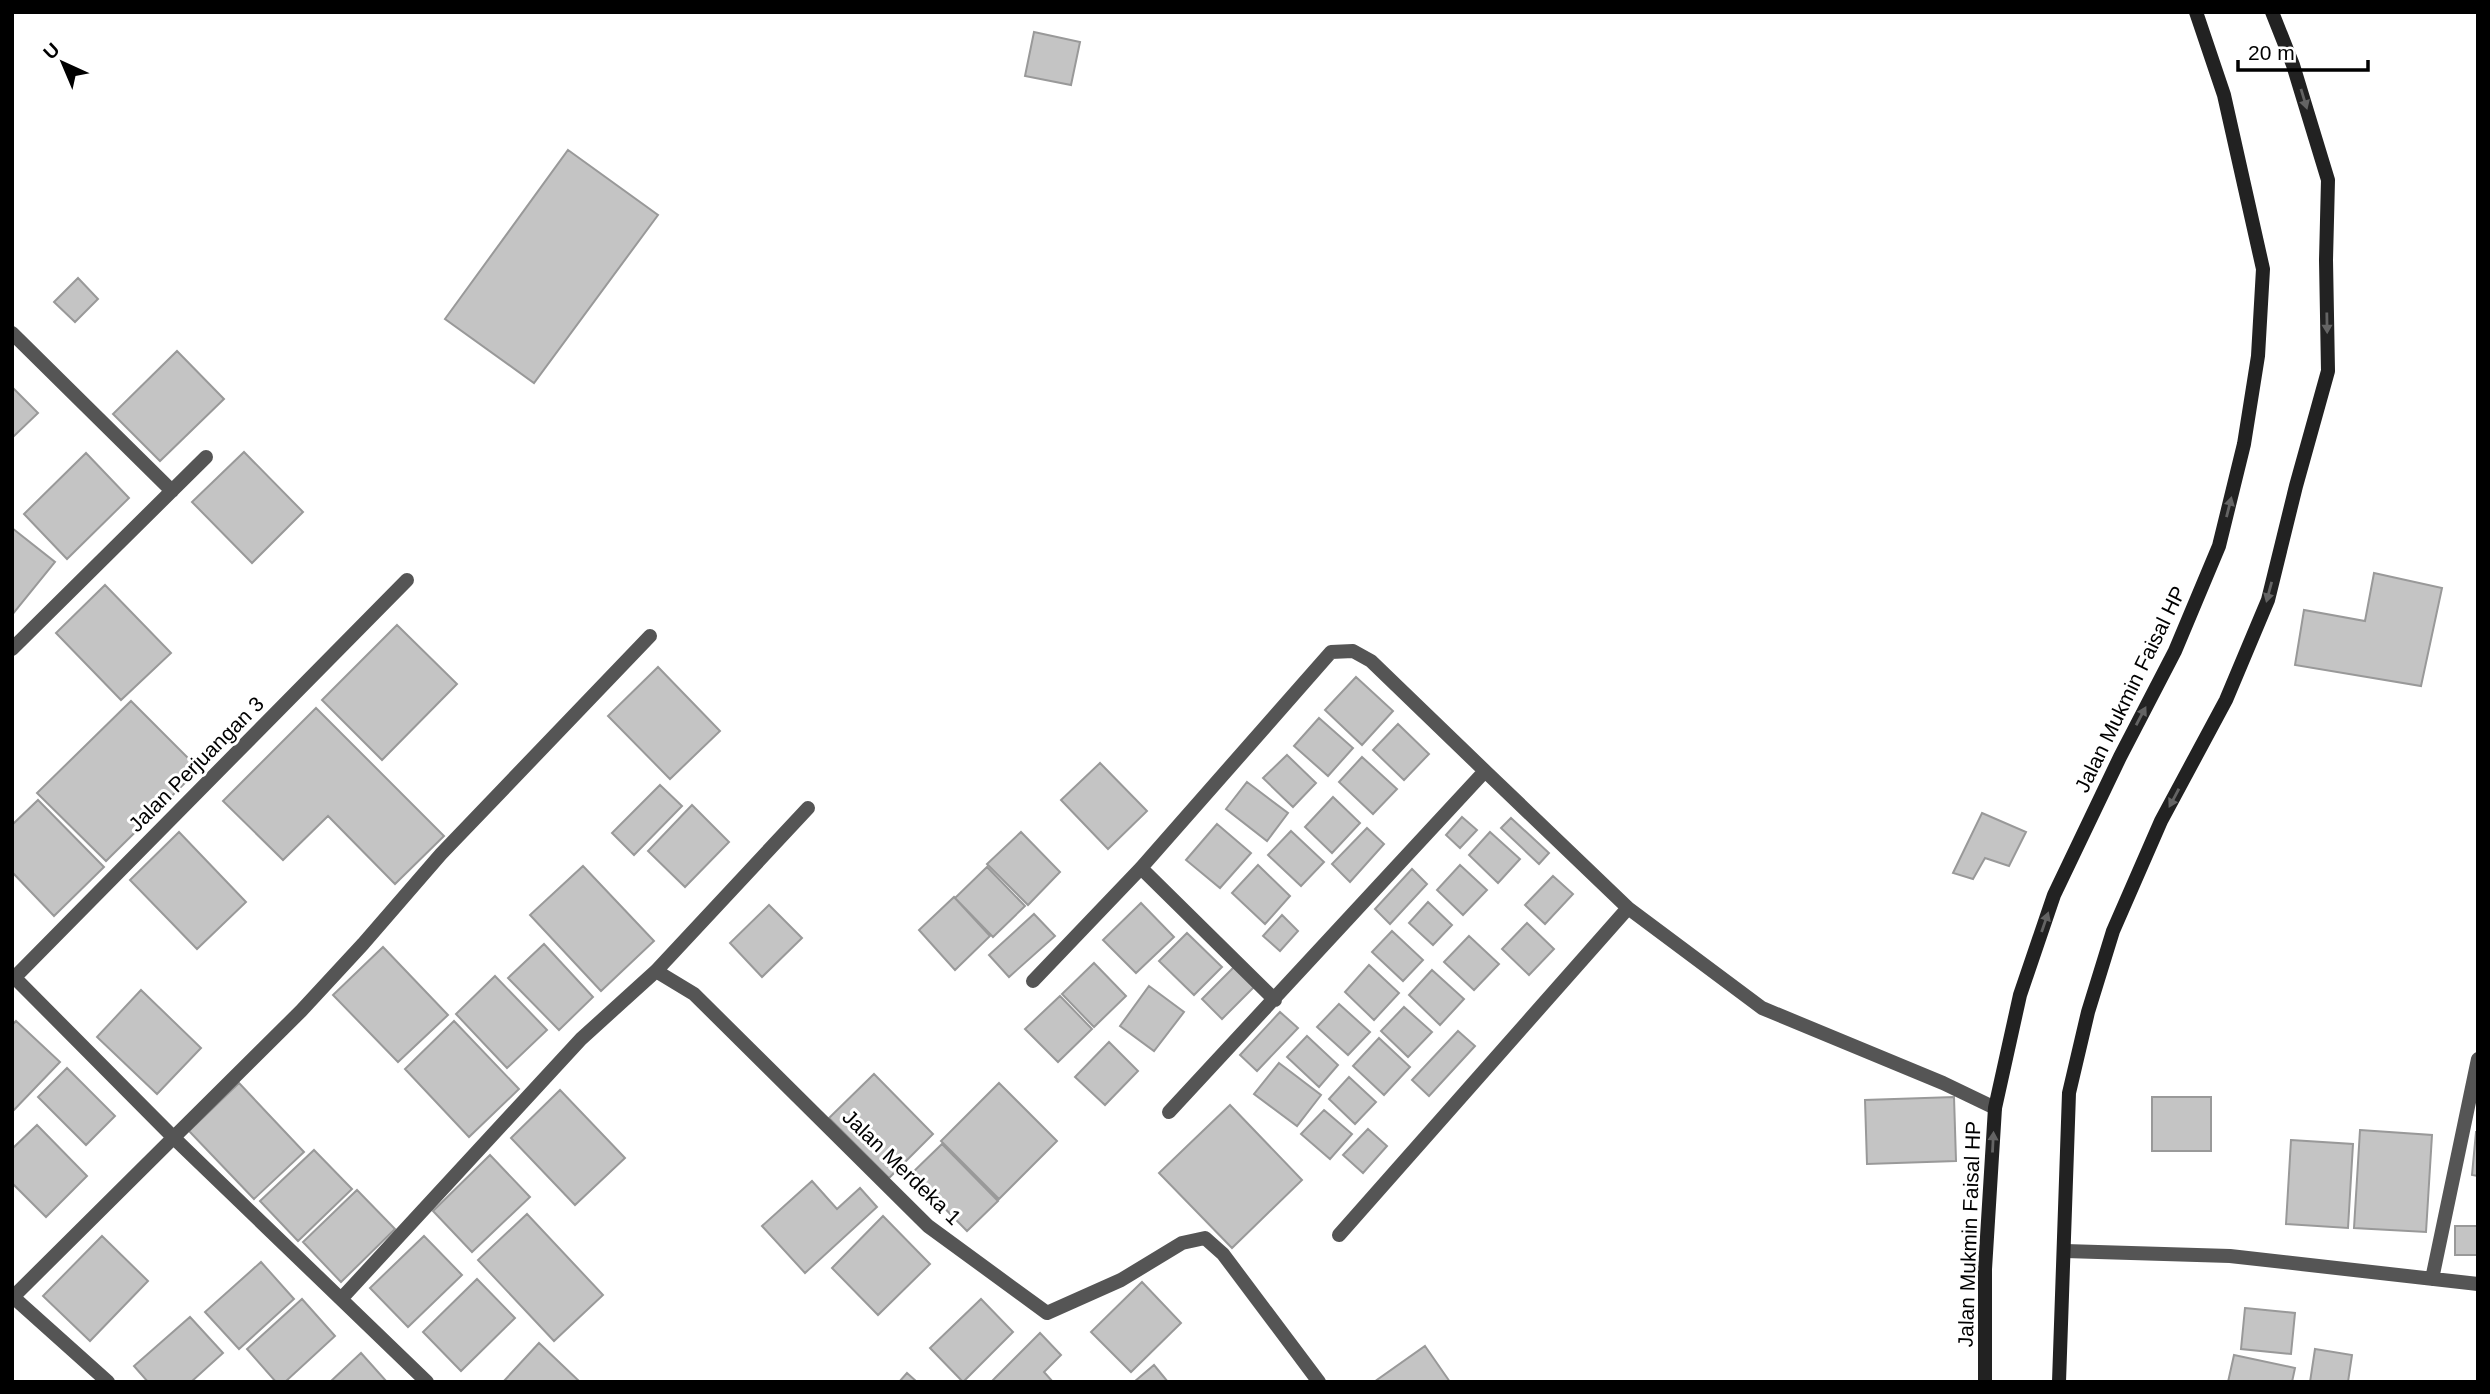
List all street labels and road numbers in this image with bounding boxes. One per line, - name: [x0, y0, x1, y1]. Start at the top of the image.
- street label: Jalan Mukmin Faisal HP: [2070, 582, 2190, 796]
- street label: Jalan Perjuangan 3: [124, 692, 268, 836]
- street label: Jalan Merdeka 1: [838, 1105, 966, 1229]
- street label: Jalan Mukmin Faisal HP: [1954, 1120, 1984, 1348]

